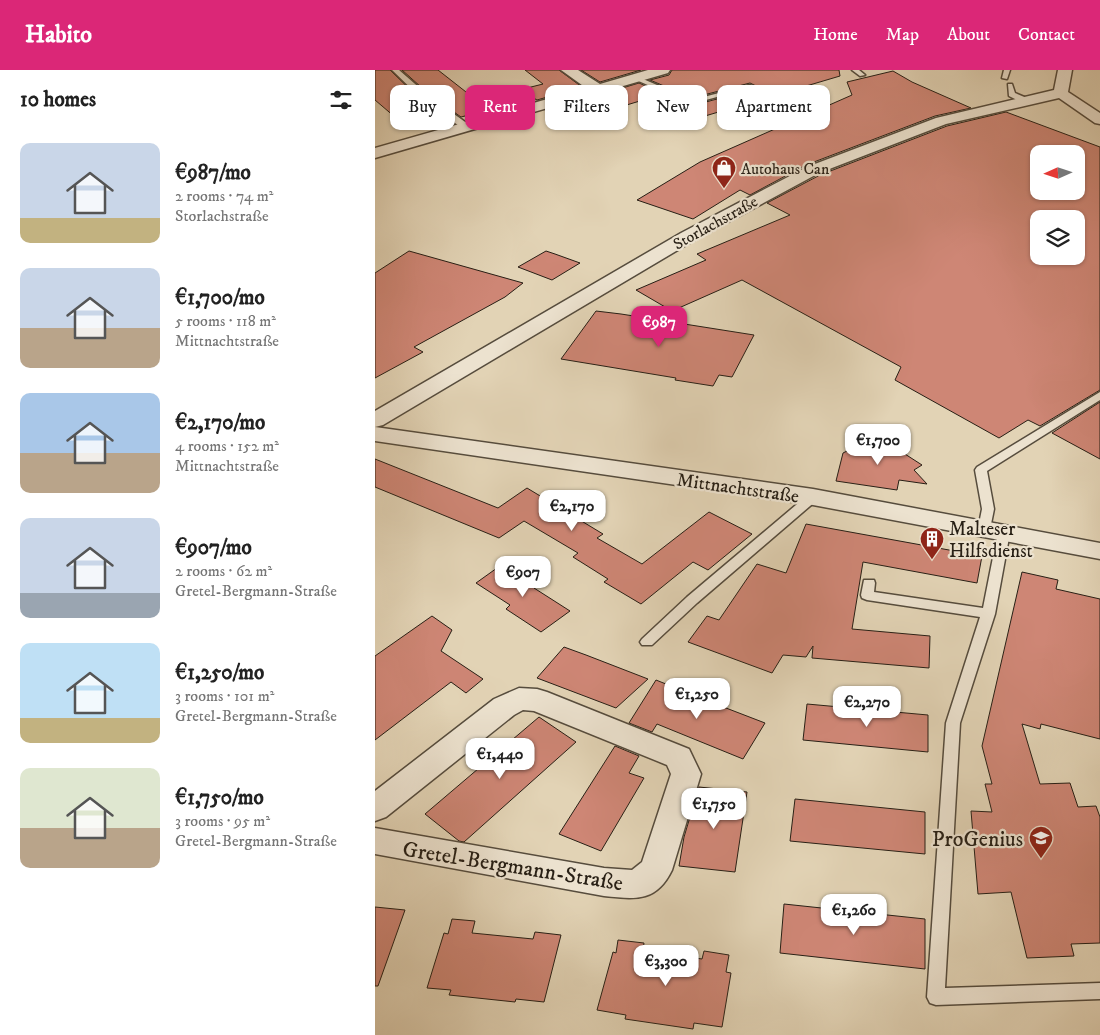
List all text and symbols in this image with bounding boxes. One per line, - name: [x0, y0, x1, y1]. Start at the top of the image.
- text: Habito: [25, 20, 92, 50]
- text: Home: [813, 24, 858, 46]
- text: Map: [886, 24, 919, 46]
- text: About: [947, 24, 990, 46]
- text: Contact: [1018, 24, 1075, 46]
- chip: Buy: [390, 85, 455, 130]
- chip: Rent: [465, 85, 535, 130]
- chip: Filters: [545, 85, 628, 130]
- chip: New: [638, 85, 707, 130]
- chip: Apartment: [717, 85, 830, 130]
- icon: filters: [327, 86, 355, 114]
- text: 10 homes: [20, 87, 96, 113]
- north arrow: [1030, 145, 1085, 200]
- map controls: [1030, 145, 1085, 265]
- shop icon: Autohaus Can: [711, 155, 737, 189]
- place label: Autohaus Can: [741, 159, 830, 179]
- text: €987/mo: [175, 160, 251, 186]
- icon: home: [60, 163, 120, 223]
- text: 2 rooms · 74 m²: [175, 186, 273, 206]
- street label: Storlachstraße: [670, 191, 762, 254]
- text: Storlachstraße: [175, 206, 269, 226]
- button: layers: [1030, 210, 1085, 265]
- text: €1,700/mo: [175, 285, 265, 311]
- icon: home: [60, 288, 120, 348]
- pin: €987: [629, 306, 689, 348]
- text: 5 rooms · 118 m²: [175, 311, 276, 331]
- text: €987: [642, 312, 676, 332]
- text: Mittnachtstraße: [175, 331, 279, 351]
- text: €2,170/mo: [175, 410, 265, 436]
- icon: home: [60, 413, 120, 473]
- pin: €1,700: [837, 424, 919, 466]
- text: €1,700: [856, 430, 900, 450]
- text: 4 rooms · 152 m²: [175, 436, 279, 456]
- text: Mittnachtstraße: [175, 456, 279, 476]
- street label: Mittnachtstraße: [675, 469, 801, 508]
- pin: €2,170: [531, 490, 613, 532]
- text: €2,170: [550, 496, 594, 516]
- place label: Malteser Hilfsdienst: [949, 518, 1033, 563]
- building icon: Malteser Hilfsdienst: [919, 526, 945, 560]
- text: €907/mo: [175, 535, 252, 561]
- icon: home: [60, 538, 120, 598]
- pin: €907: [493, 556, 553, 598]
- text: 2 rooms · 62 m²: [175, 561, 272, 581]
- text: €907: [506, 562, 540, 582]
- text: Gretel-Bergmann-Straße: [175, 581, 337, 601]
- text: €1,250/mo: [175, 660, 264, 686]
- icon: home: [60, 663, 120, 723]
- pin: €1,250: [656, 678, 738, 720]
- text: €1,250: [675, 684, 719, 704]
- text: 3 rooms · 101 m²: [175, 686, 274, 706]
- pin: €2,270: [826, 686, 908, 728]
- text: €2,270: [844, 692, 890, 712]
- text: Gretel-Bergmann-Straße: [175, 706, 337, 726]
- pin: €1,440: [459, 738, 541, 780]
- text: €1,440: [477, 744, 523, 764]
- text: €1,750/mo: [175, 785, 264, 811]
- icon: home: [60, 788, 120, 848]
- pin: €1,750: [673, 788, 755, 830]
- text: €1,750: [692, 794, 736, 814]
- text: 3 rooms · 95 m²: [175, 811, 270, 831]
- school or university icon: ProGenius: [1028, 825, 1054, 859]
- place label: ProGenius: [932, 826, 1023, 853]
- text: Gretel-Bergmann-Straße: [175, 831, 337, 851]
- street label: Gretel-Bergmann-Straße: [401, 836, 625, 897]
- pin: €1,260: [813, 894, 895, 936]
- text: €1,260: [832, 900, 876, 920]
- pin: €3,300: [625, 944, 707, 987]
- text: €3,300: [645, 951, 687, 971]

